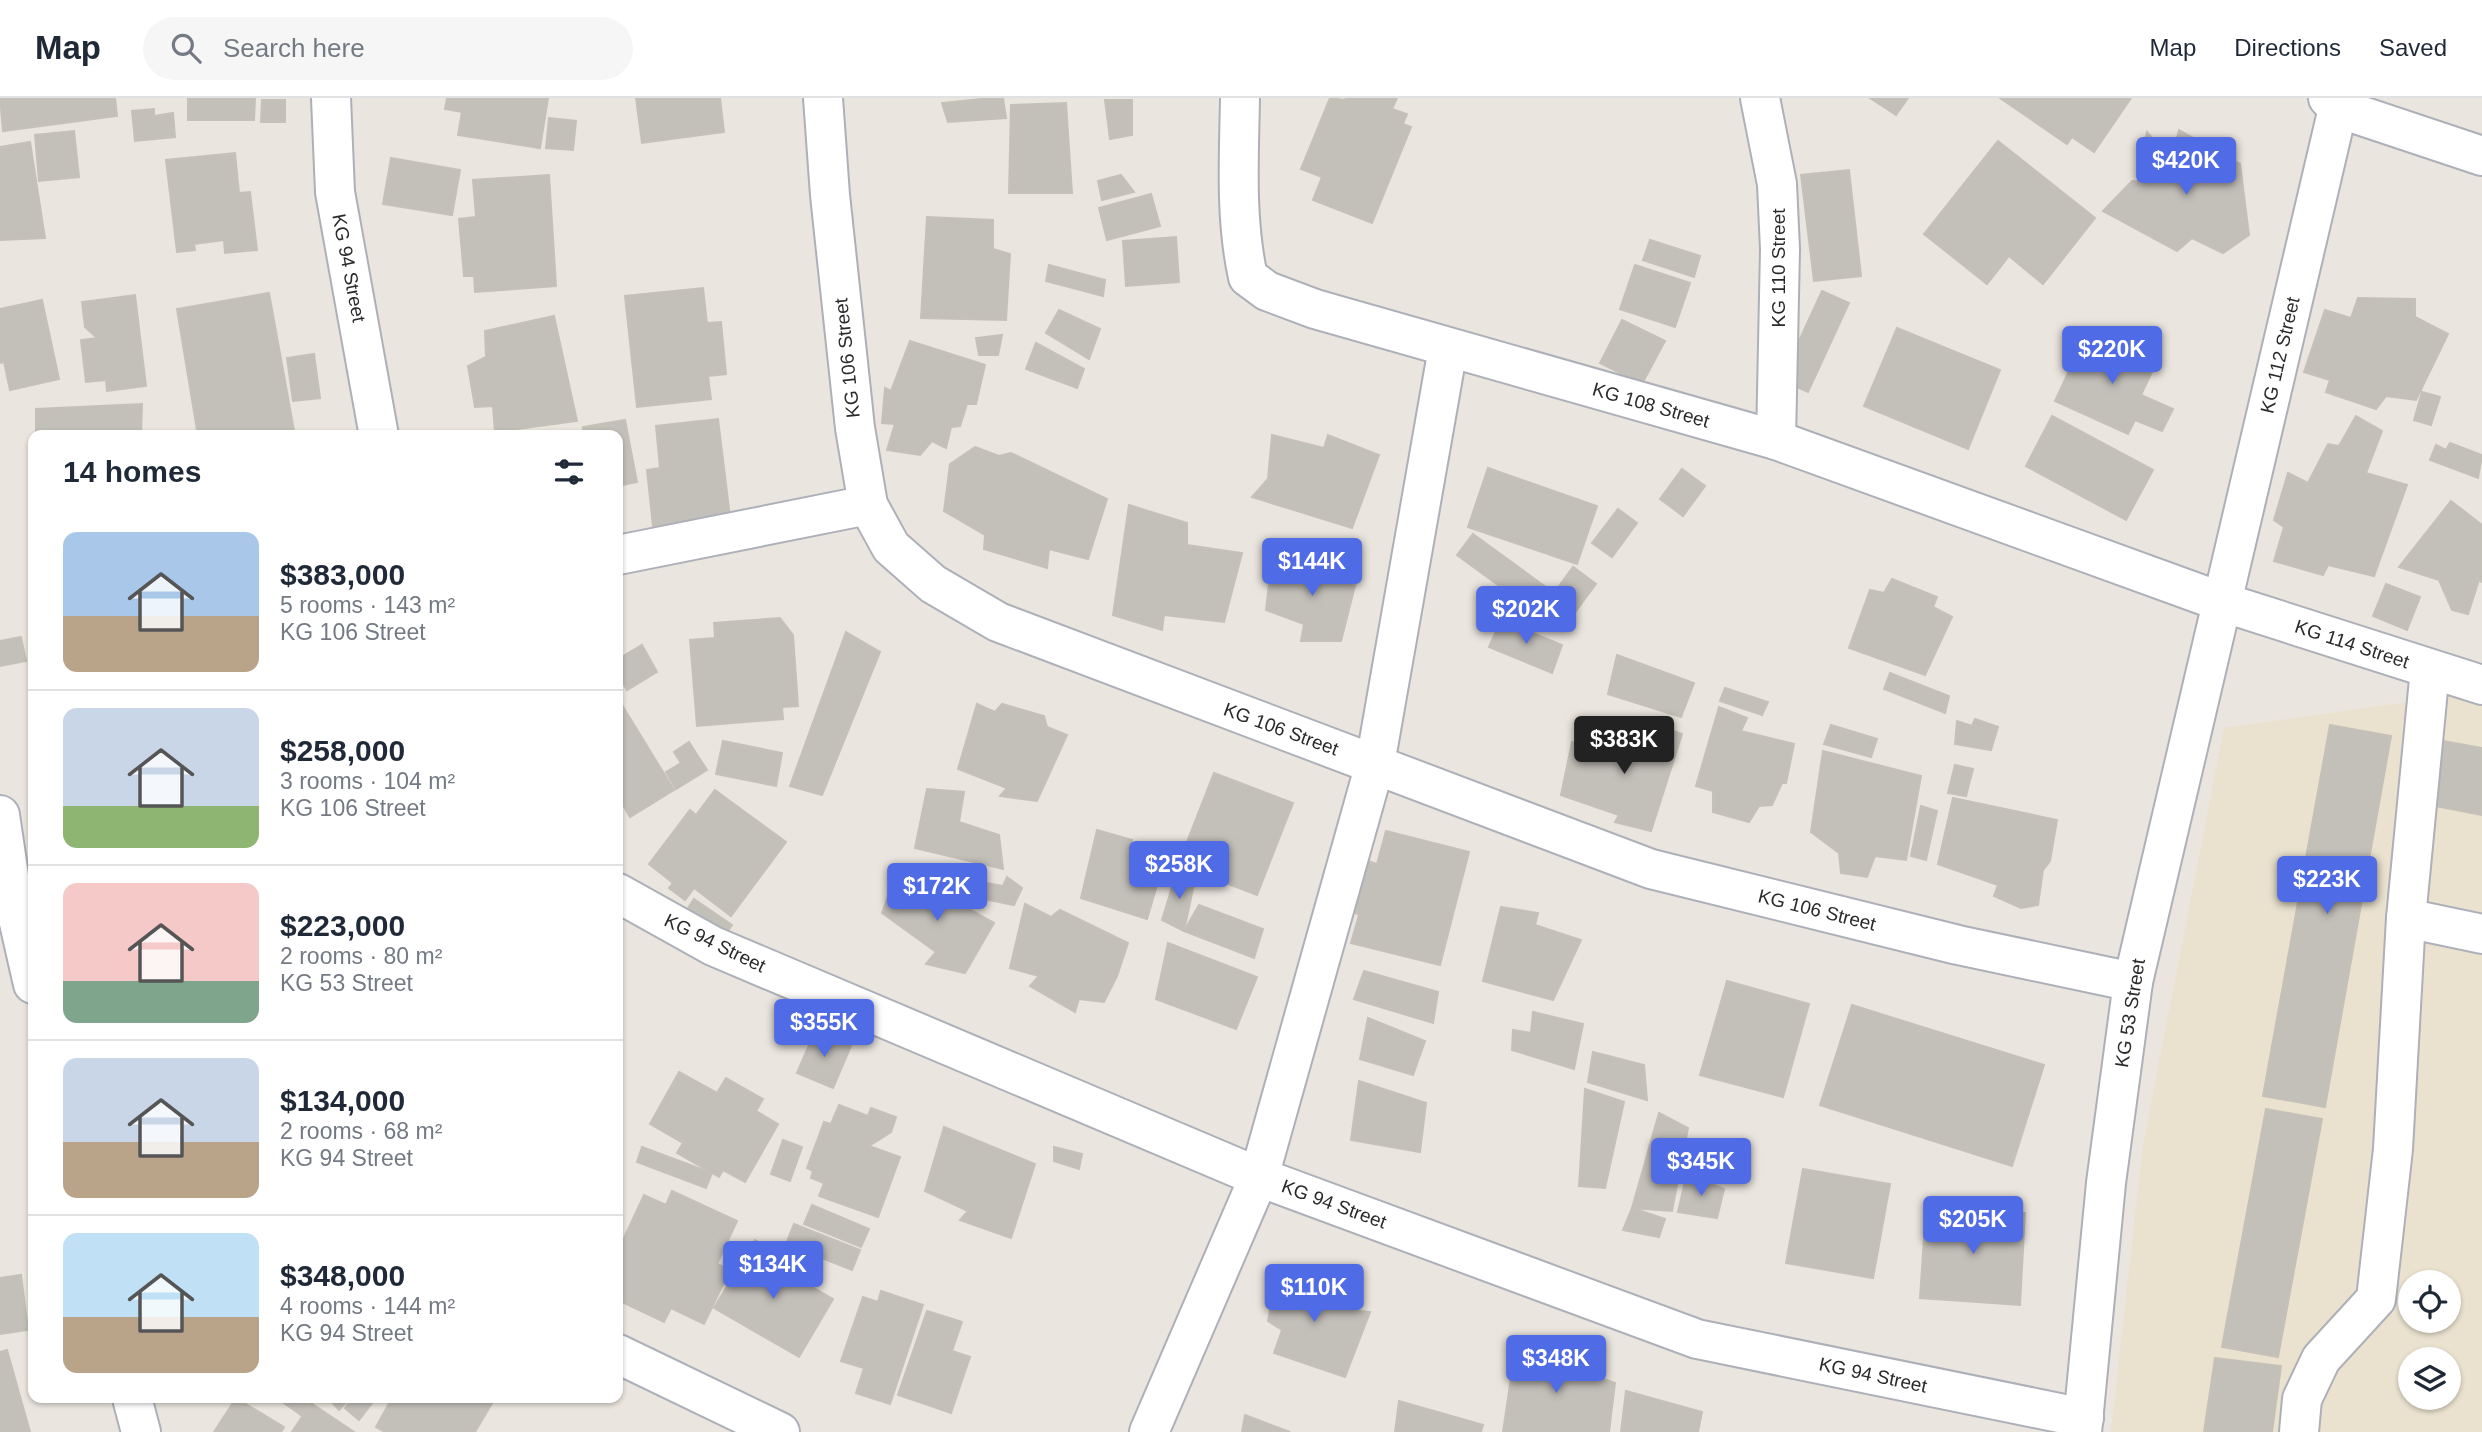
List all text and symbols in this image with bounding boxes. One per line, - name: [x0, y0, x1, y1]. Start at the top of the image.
- search box: [143, 17, 633, 80]
- text: Map: [35, 29, 101, 66]
- icon: search: [167, 29, 205, 67]
- text: Search here: [223, 33, 365, 63]
- text: Map: [2150, 34, 2196, 61]
- text: Directions: [2234, 34, 2341, 61]
- text: Saved: [2379, 34, 2447, 61]
- pin: $420K: [2137, 138, 2235, 197]
- text: $420K: [2152, 147, 2220, 173]
- street label: KG 110 Street: [1768, 208, 1789, 328]
- street label: KG 94 Street: [328, 212, 370, 325]
- street label: KG 112 Street: [2256, 294, 2304, 415]
- street label: KG 106 Street: [830, 296, 864, 419]
- pin: $220K: [2063, 327, 2161, 386]
- text: $220K: [2078, 336, 2146, 362]
- street label: KG 108 Street: [1590, 378, 1712, 432]
- icon: filters: [550, 453, 588, 491]
- text: 14 homes: [63, 455, 201, 488]
- pin: $144K: [1263, 538, 1361, 598]
- text: $144K: [1278, 548, 1346, 574]
- text: $383,000: [280, 558, 405, 591]
- icon: home: [119, 560, 203, 644]
- pin: $202K: [1477, 587, 1575, 646]
- text: 5 rooms · 143 m²: [280, 592, 455, 618]
- text: $202K: [1492, 596, 1560, 622]
- street label: KG 114 Street: [2292, 616, 2413, 673]
- text: KG 106 Street: [280, 619, 426, 645]
- street label: KG 106 Street: [1221, 699, 1342, 760]
- pin: $383K: [1575, 716, 1673, 776]
- text: $383K: [1590, 726, 1658, 752]
- text: $258,000: [280, 734, 405, 767]
- icon: home: [119, 736, 203, 820]
- text: 3 rooms · 104 m²: [280, 768, 455, 794]
- text: KG 106 Street: [280, 795, 426, 821]
- pin: $258K: [1130, 842, 1228, 901]
- text: $258K: [1145, 851, 1213, 877]
- pin: $223K: [2278, 856, 2376, 916]
- pin: $172K: [888, 864, 986, 923]
- text: $223K: [2293, 866, 2361, 892]
- text: $172K: [903, 873, 971, 899]
- street label: KG 106 Street: [1756, 885, 1879, 935]
- text: $223,000: [280, 909, 405, 942]
- street label: KG 94 Street: [661, 909, 770, 977]
- icon: home: [119, 911, 203, 995]
- text: 2 rooms · 80 m²: [280, 943, 442, 969]
- street label: KG 53 Street: [2111, 956, 2149, 1069]
- text: KG 53 Street: [280, 970, 413, 996]
- pin: $355K: [775, 1000, 873, 1059]
- text: $355K: [790, 1009, 858, 1035]
- text: $134,000: [280, 1084, 405, 1117]
- icon: home: [119, 1086, 203, 1170]
- text: 2 rooms · 68 m²: [280, 1118, 442, 1144]
- pin: $345K: [1652, 1138, 1750, 1198]
- text: KG 94 Street: [280, 1145, 413, 1171]
- text: $345K: [1667, 1148, 1735, 1174]
- street label: KG 94 Street: [1279, 1175, 1390, 1233]
- pin: $205K: [1924, 1196, 2022, 1256]
- text: $205K: [1939, 1206, 2007, 1232]
- pin: $134K: [724, 1242, 822, 1301]
- text: $134K: [739, 1251, 807, 1277]
- text: $348,000: [280, 1259, 405, 1292]
- icon: home: [119, 1261, 203, 1345]
- pin: $110K: [1265, 1264, 1363, 1324]
- map controls: [2398, 1270, 2461, 1410]
- button: locate: [2398, 1270, 2461, 1333]
- text: $110K: [1281, 1274, 1347, 1300]
- text: 4 rooms · 144 m²: [280, 1293, 455, 1319]
- text: KG 94 Street: [280, 1320, 413, 1346]
- pin: $348K: [1507, 1336, 1605, 1395]
- text: $348K: [1522, 1345, 1590, 1371]
- button: layers: [2398, 1347, 2461, 1410]
- street label: KG 94 Street: [1817, 1353, 1930, 1397]

